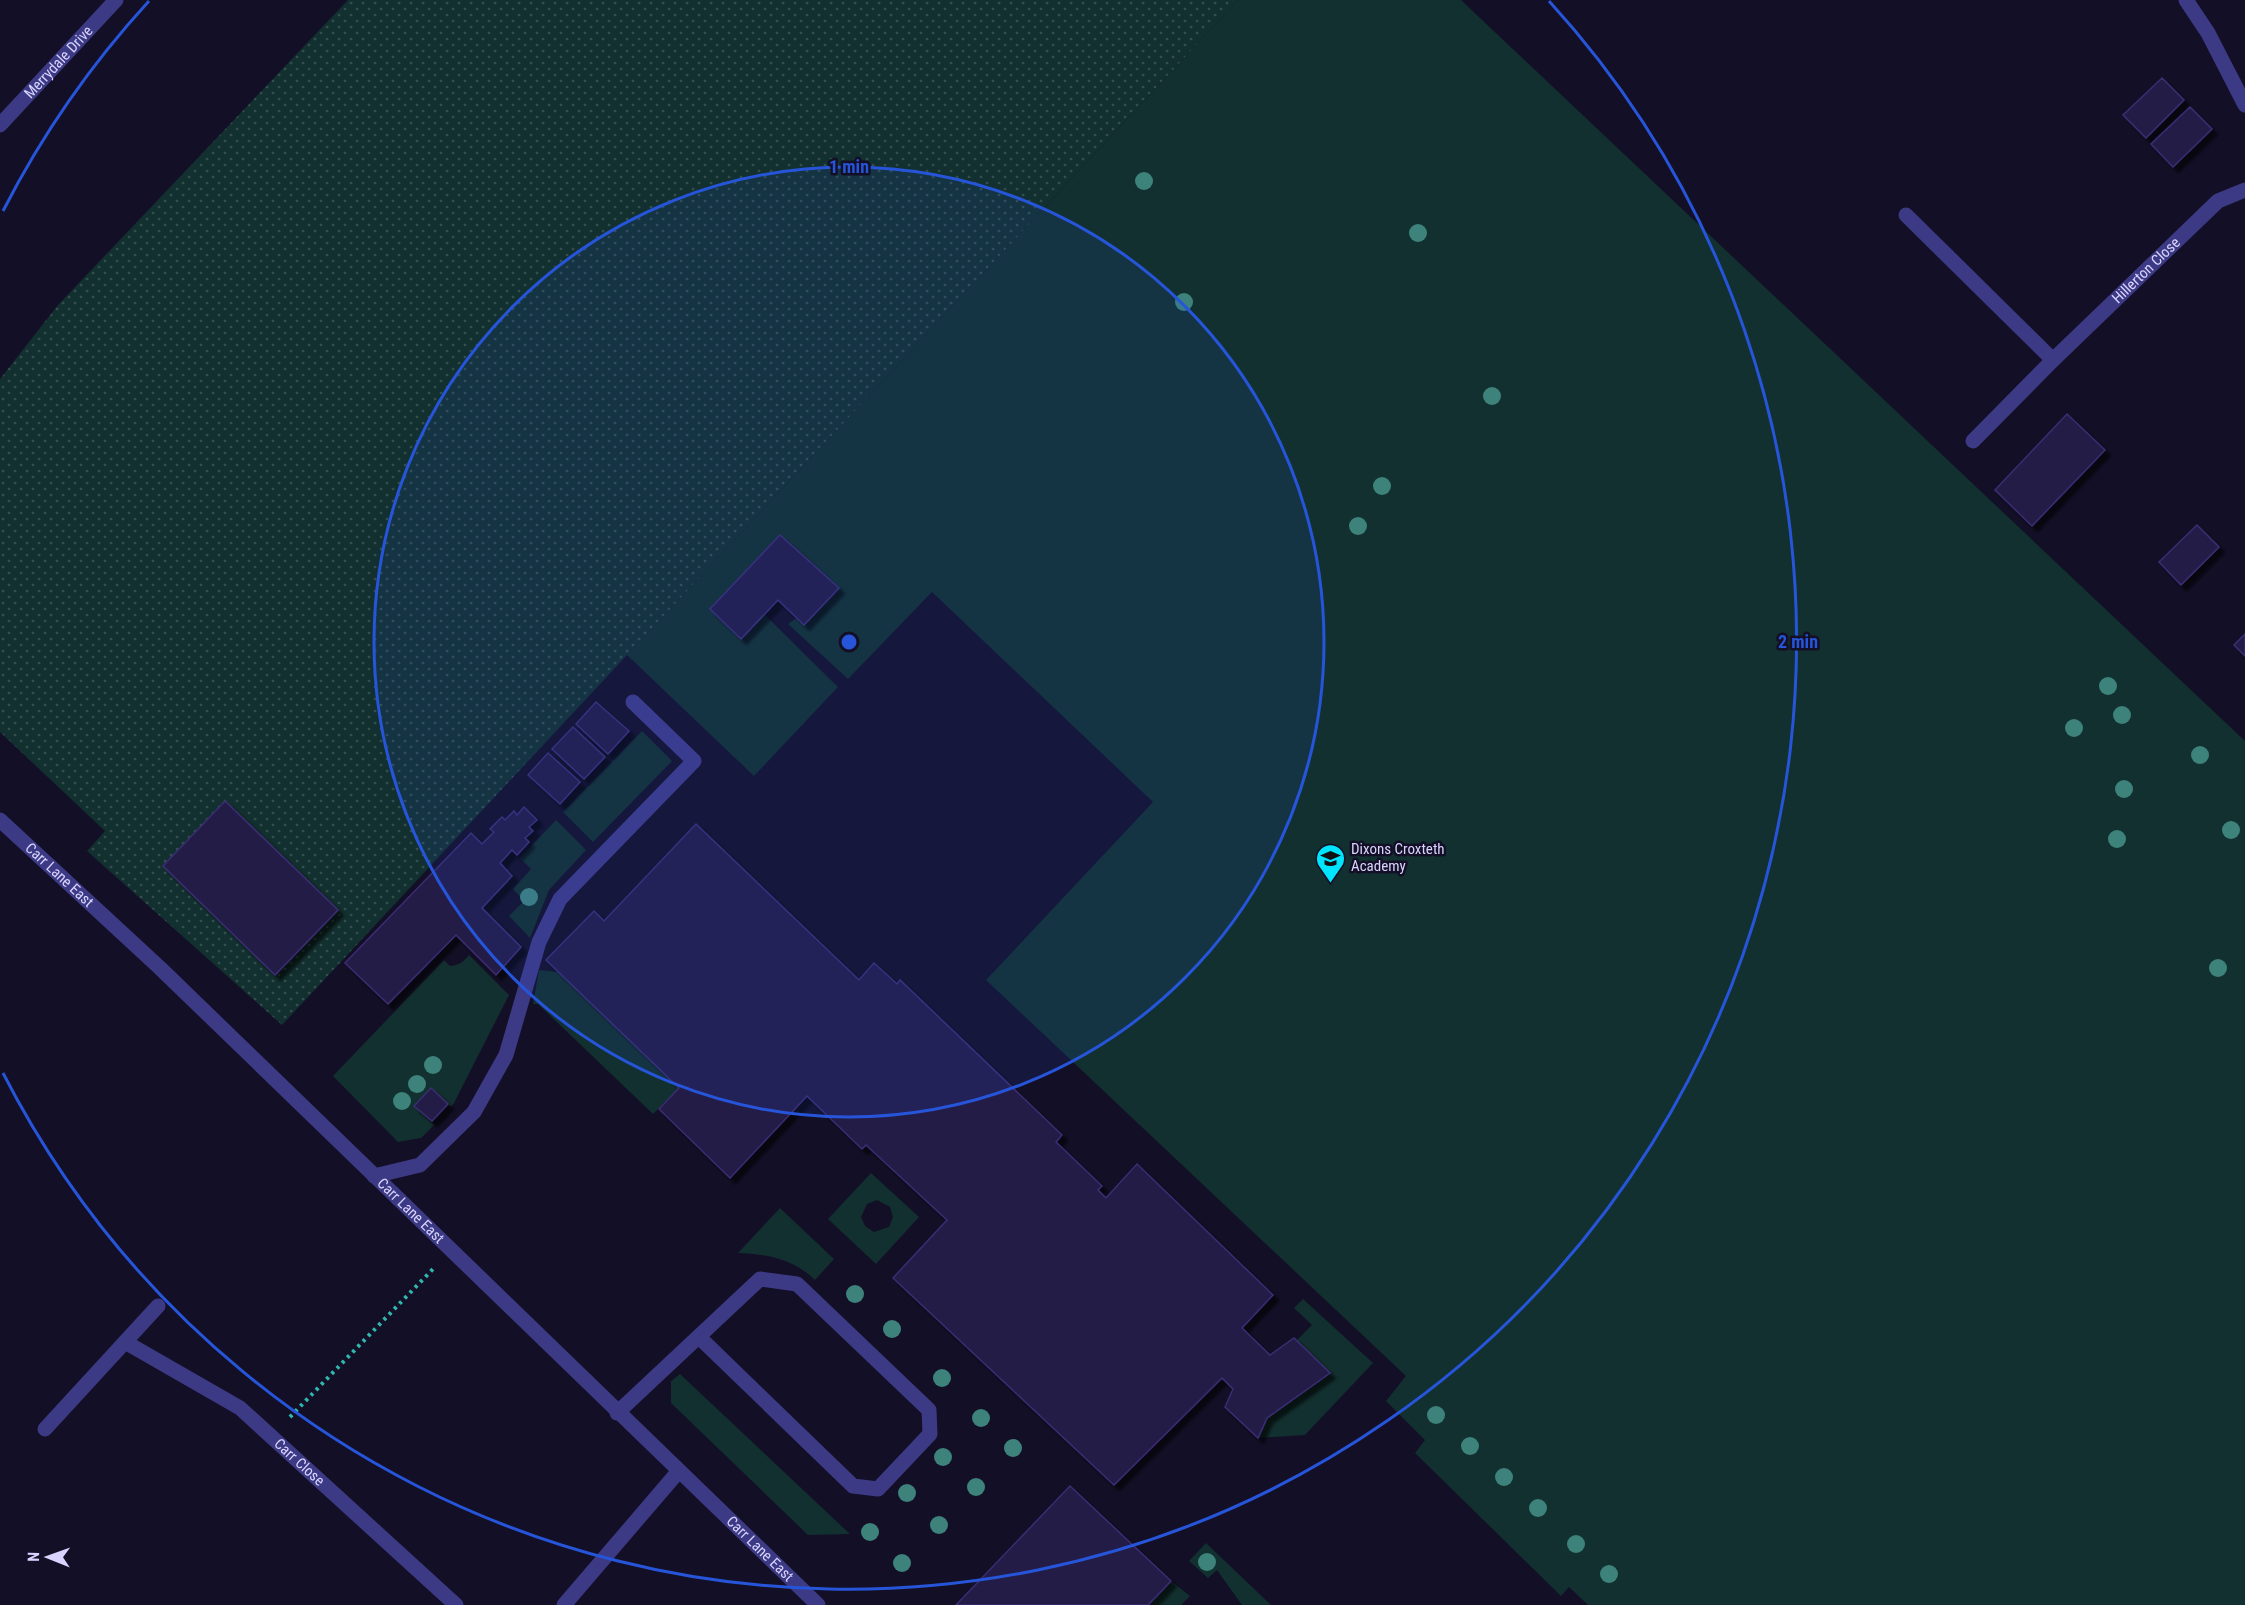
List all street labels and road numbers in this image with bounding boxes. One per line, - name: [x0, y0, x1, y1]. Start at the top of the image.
- street label: Merrydale Drive: [20, 22, 97, 102]
- street label: Hillerton Close: [2108, 234, 2184, 307]
- street label: Carr Lane East: [22, 839, 97, 911]
- street label: Carr Lane East: [374, 1174, 448, 1247]
- street label: Carr Close: [271, 1435, 328, 1490]
- street label: Carr Lane East: [723, 1512, 797, 1585]

